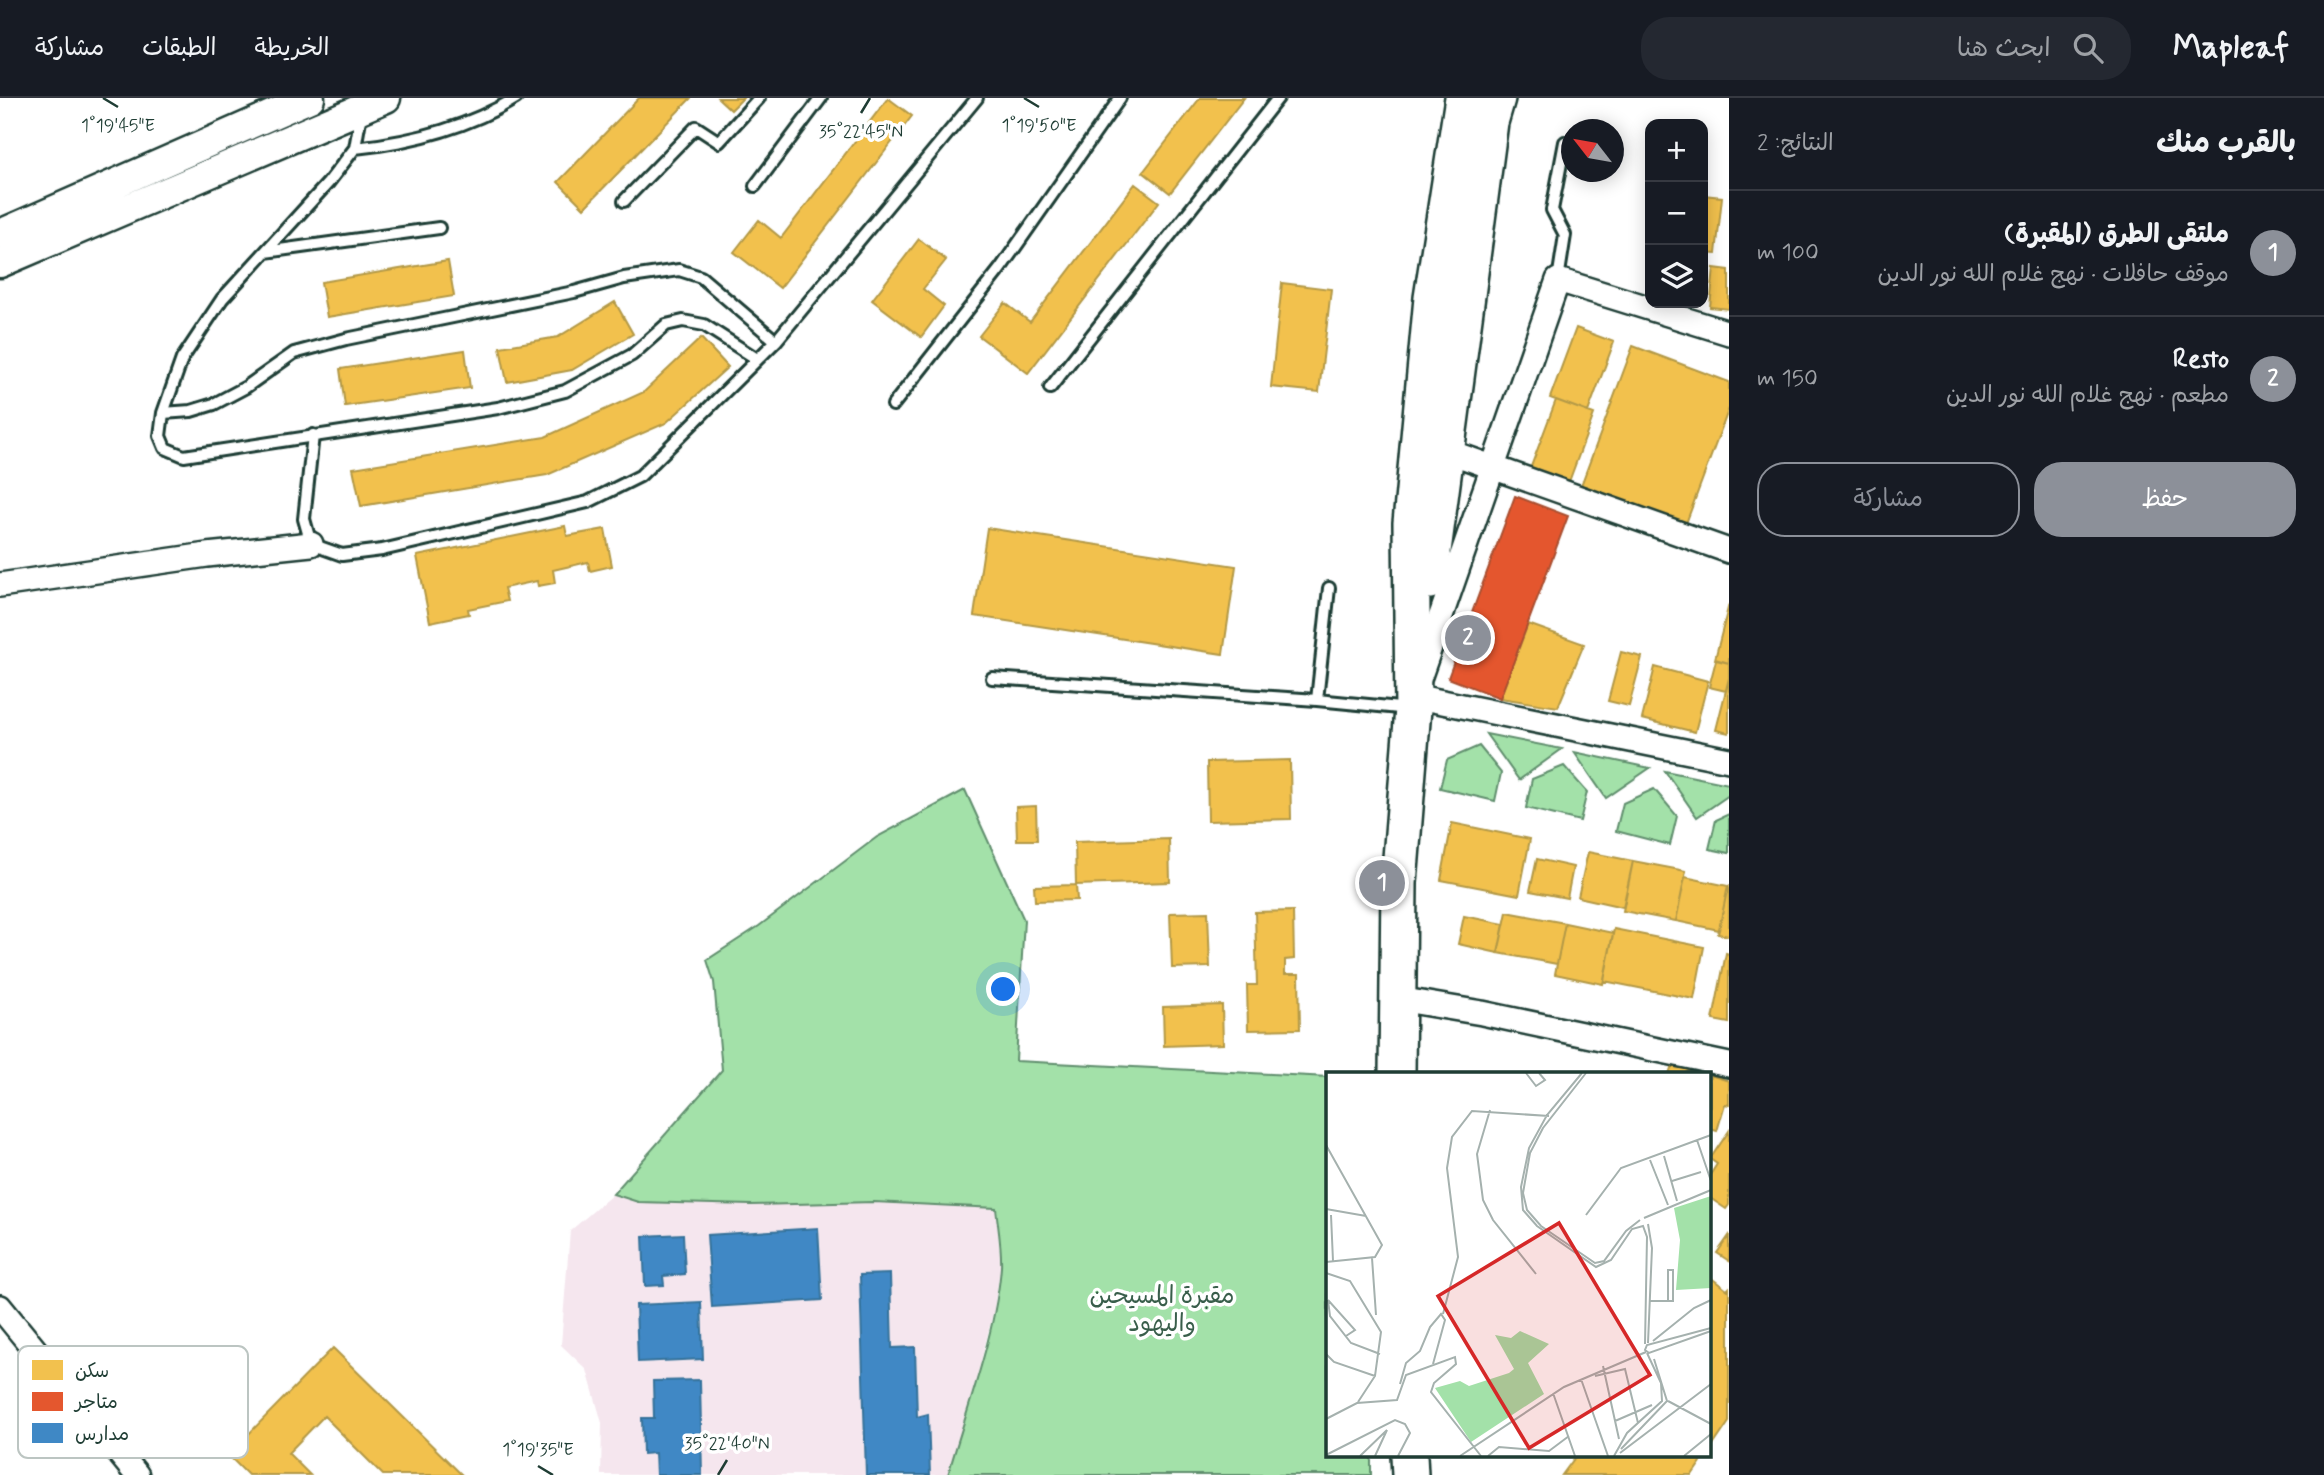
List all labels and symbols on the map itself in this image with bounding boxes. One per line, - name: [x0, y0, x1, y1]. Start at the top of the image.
- text: 1°19'45"E: [81, 114, 155, 138]
- text: 1°19'50"E: [1002, 114, 1076, 138]
- north arrow: [1561, 119, 1624, 182]
- text: 35°22'45"N: [819, 120, 903, 144]
- pin: 2: [1445, 612, 1491, 664]
- pin: 1: [1359, 857, 1405, 909]
- your location: [986, 972, 1020, 1006]
- inset map: [1326, 1072, 1712, 1458]
- park label: مقبرة المسيحين واليهود: [1089, 1281, 1235, 1340]
- legend: [18, 1346, 248, 1458]
- text: سكن: [75, 1359, 109, 1384]
- text: متاجر: [73, 1390, 118, 1415]
- text: مدارس: [75, 1422, 129, 1447]
- text: 35°22'40"N: [684, 1432, 770, 1456]
- text: 1°19'35"E: [502, 1438, 574, 1462]

